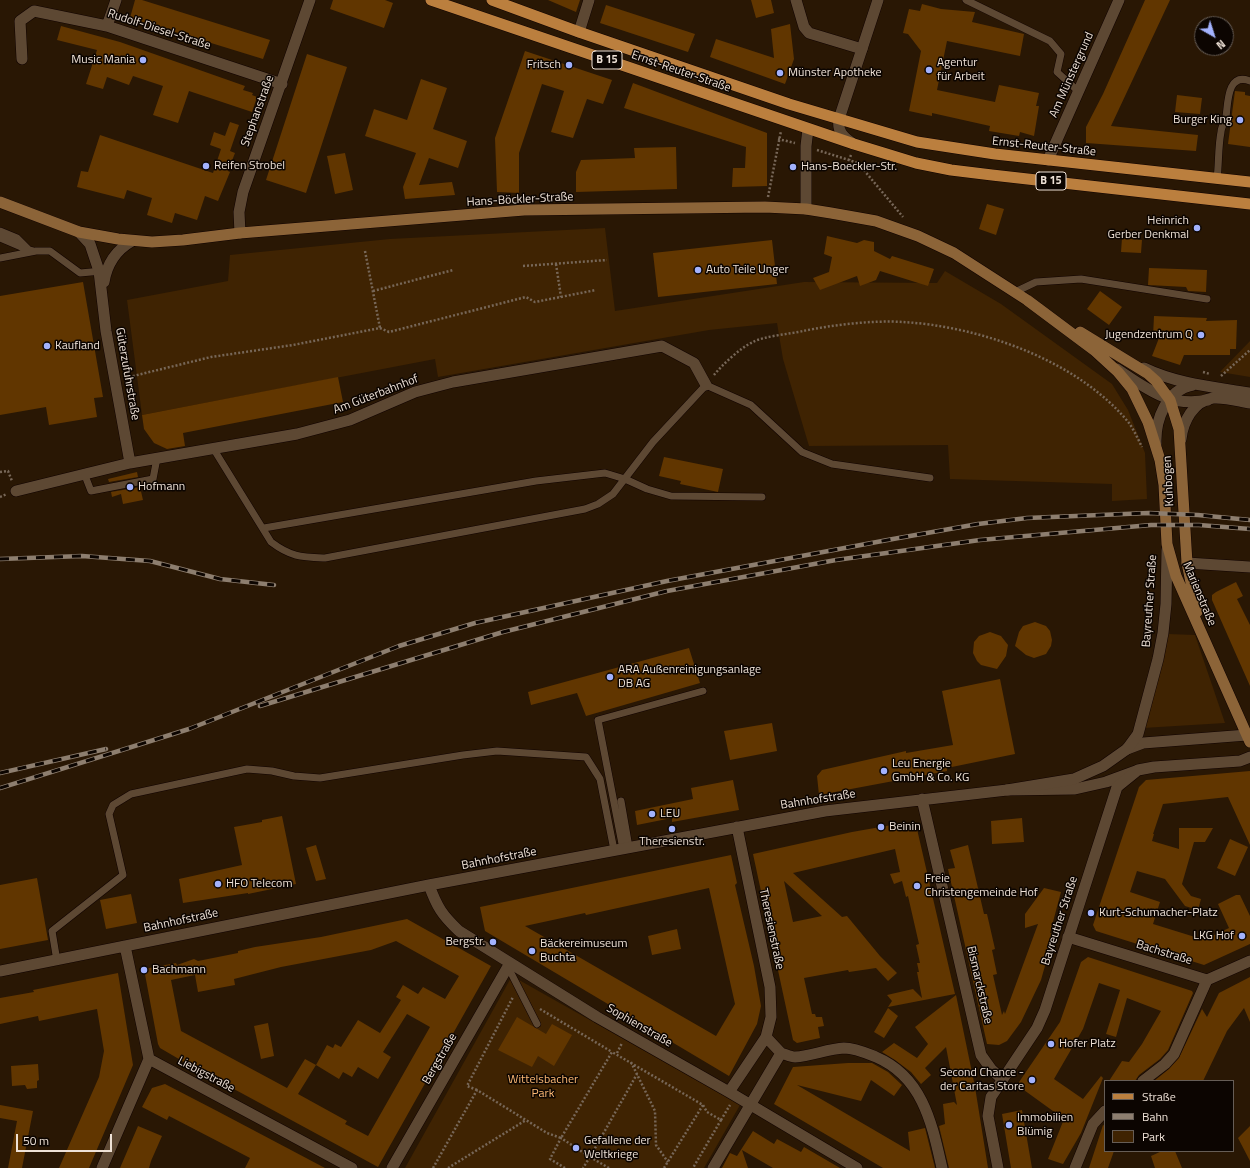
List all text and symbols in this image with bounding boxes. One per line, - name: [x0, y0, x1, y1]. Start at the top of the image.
- street label: Rudolf-Diesel-Straße: [106, 7, 212, 53]
- north arrow: [1194, 16, 1234, 56]
- street label: Am Münstergrund: [1047, 30, 1097, 120]
- text: N: [1213, 36, 1229, 53]
- street label: Ernst-Reuter-Straße: [629, 48, 733, 96]
- road number: B 15: [592, 51, 622, 69]
- place label: Music Mania: [71, 53, 135, 67]
- marker: Music Mania: [138, 55, 148, 65]
- place label: Agentur für Arbeit: [937, 56, 985, 84]
- place label: Fritsch: [527, 58, 561, 72]
- marker: Fritsch: [564, 60, 574, 70]
- marker: Agentur für Arbeit: [924, 65, 934, 75]
- place label: Münster Apotheke: [788, 66, 882, 80]
- marker: Münster Apotheke: [775, 68, 785, 78]
- street label: Stephanstraße: [238, 73, 278, 149]
- place label: Burger King: [1173, 113, 1232, 127]
- marker: Burger King: [1235, 115, 1245, 125]
- street label: Ernst-Reuter-Straße: [991, 134, 1097, 160]
- place label: Reifen Strobel: [214, 159, 285, 173]
- place label: Hans-Boeckler-Str.: [801, 160, 897, 174]
- marker: Reifen Strobel: [201, 161, 211, 171]
- marker: Hans-Boeckler-Str.: [788, 162, 798, 172]
- road number: B 15: [1036, 172, 1066, 190]
- street label: Hans-Böckler-Straße: [466, 190, 574, 210]
- place label: Heinrich Gerber Denkmal: [1107, 214, 1189, 242]
- marker: Heinrich Gerber Denkmal: [1192, 223, 1202, 233]
- place label: Auto Teile Unger: [706, 263, 789, 277]
- marker: Auto Teile Unger: [693, 265, 703, 275]
- street label: Güterzufuhrstraße: [112, 327, 142, 421]
- place label: Jugendzentrum Q: [1105, 328, 1193, 342]
- marker: Jugendzentrum Q: [1196, 330, 1206, 340]
- place label: Kaufland: [55, 339, 100, 353]
- marker: Kaufland: [42, 341, 52, 351]
- street label: Am Güterbahnhof: [331, 372, 421, 418]
- street label: Kuhbogen: [1160, 455, 1178, 507]
- place label: Hofmann: [138, 480, 185, 494]
- marker: Hofmann: [125, 482, 135, 492]
- street label: Bayreuther Straße: [1140, 554, 1160, 648]
- street label: Marienstraße: [1179, 560, 1219, 628]
- place label: ARA Außenreinigungsanlage DB AG: [618, 663, 761, 691]
- marker: ARA Außenreinigungsanlage DB AG: [605, 672, 615, 682]
- place label: Leu Energie GmbH & Co. KG: [892, 757, 969, 785]
- marker: Leu Energie GmbH & Co. KG: [879, 766, 889, 776]
- street label: Bahnhofstraße: [779, 787, 857, 813]
- place label: LEU: [660, 807, 680, 821]
- marker: LEU: [647, 809, 657, 819]
- place label: Beinin: [889, 820, 921, 834]
- marker: Beinin: [876, 822, 886, 832]
- marker: Theresienstr.: [667, 824, 677, 834]
- place label: Theresienstr.: [639, 835, 705, 849]
- street label: Bahnhofstraße: [460, 845, 538, 873]
- place label: Freie Christengemeinde Hof: [925, 872, 1038, 900]
- street label: Bayreuther Straße: [1039, 875, 1081, 967]
- place label: HFO Telecom: [226, 877, 292, 891]
- marker: HFO Telecom: [213, 879, 223, 889]
- marker: Freie Christengemeinde Hof: [912, 881, 922, 891]
- street label: Theresienstraße: [755, 887, 787, 971]
- street label: Bahnhofstraße: [142, 906, 220, 936]
- place label: Kurt-Schumacher-Platz: [1099, 906, 1218, 920]
- marker: Kurt-Schumacher-Platz: [1086, 908, 1096, 918]
- place label: LKG Hof: [1193, 929, 1234, 943]
- marker: LKG Hof: [1237, 931, 1247, 941]
- place label: Bergstr.: [445, 935, 485, 949]
- marker: Bergstr.: [488, 937, 498, 947]
- place label: Bäckereimuseum Buchta: [540, 937, 627, 965]
- street label: Bachstraße: [1134, 938, 1194, 968]
- street label: Bismarckstraße: [963, 945, 995, 1025]
- marker: Bäckereimuseum Buchta: [527, 946, 537, 956]
- place label: Bachmann: [152, 963, 206, 977]
- marker: Bachmann: [139, 965, 149, 975]
- street label: Sophienstraße: [604, 1001, 674, 1051]
- street label: Bergstraße: [420, 1031, 460, 1087]
- place label: Hofer Platz: [1059, 1037, 1116, 1051]
- marker: Hofer Platz: [1046, 1039, 1056, 1049]
- street label: Liebigstraße: [175, 1054, 237, 1096]
- place label: Second Chance - der Caritas Store: [940, 1066, 1024, 1094]
- park label: Wittelsbacher Park: [508, 1073, 578, 1101]
- marker: Second Chance - der Caritas Store: [1027, 1075, 1037, 1085]
- legend: [1104, 1080, 1234, 1152]
- text: Straße: [1142, 1087, 1176, 1106]
- text: Bahn: [1142, 1107, 1168, 1126]
- place label: Immobilien Blümig: [1017, 1111, 1073, 1139]
- marker: Immobilien Blümig: [1004, 1120, 1014, 1130]
- scale bar: [18, 1126, 114, 1152]
- text: Park: [1142, 1127, 1165, 1146]
- text: 50 m: [23, 1131, 49, 1150]
- place label: Gefallene der Weltkriege: [584, 1134, 651, 1162]
- marker: Gefallene der Weltkriege: [571, 1143, 581, 1153]

